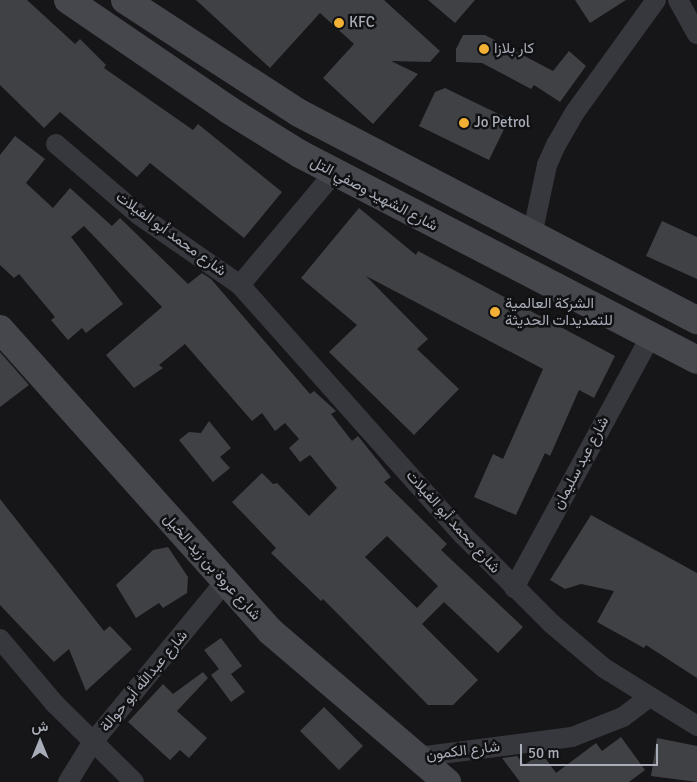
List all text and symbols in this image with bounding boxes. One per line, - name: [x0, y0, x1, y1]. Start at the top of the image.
- place label: KFC: [349, 14, 375, 32]
- marker: KFC: [333, 17, 345, 29]
- place label: كار بلازا: [494, 40, 534, 58]
- marker: كار بلازا: [478, 43, 490, 55]
- place label: Jo Petrol: [474, 114, 530, 132]
- marker: Jo Petrol: [458, 117, 470, 129]
- street label: شارع الشهيد وصفي التل: [307, 153, 441, 235]
- street label: شارع محمد أبو الفيلات: [112, 188, 230, 280]
- place label: الشركة العالمية للتمديدات الحديثة: [505, 294, 613, 329]
- marker: الشركة العالمية للتمديدات الحديثة: [489, 306, 501, 318]
- street label: شارع عبد سليمان: [549, 414, 613, 512]
- street label: شارع محمد أبو الفيلات: [402, 467, 504, 577]
- street label: شارع عروة بن زيد الخيل: [159, 510, 265, 624]
- street label: شارع عبدالله أبو حوالة: [96, 627, 192, 735]
- north arrow: [15, 717, 65, 767]
- text: ش: [32, 718, 48, 735]
- scale bar: [522, 734, 660, 766]
- street label: شارع الكمون: [425, 738, 501, 764]
- text: 50 m: [528, 744, 559, 762]

